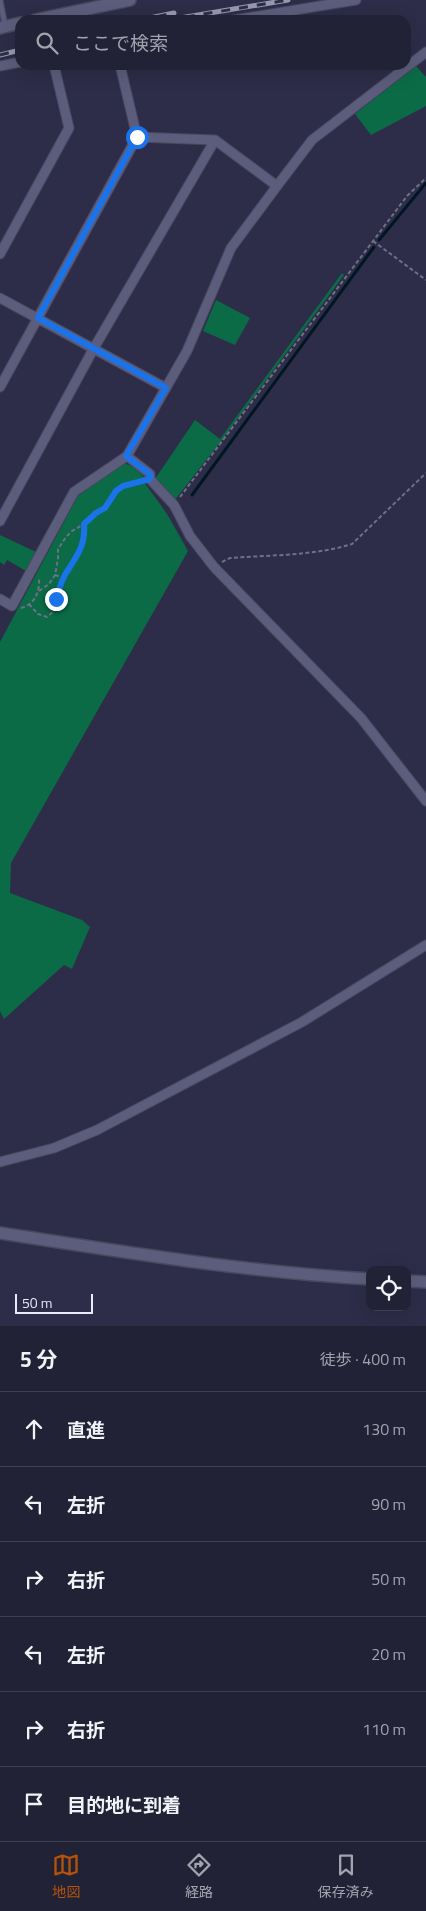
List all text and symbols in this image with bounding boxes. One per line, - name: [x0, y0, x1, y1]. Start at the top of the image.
- search box: [15, 15, 411, 70]
- text: ここで検索: [73, 28, 168, 57]
- icon: search: [33, 29, 61, 57]
- route start: [126, 126, 149, 149]
- route end: [45, 588, 68, 611]
- map controls: [366, 1266, 411, 1311]
- button: locate: [366, 1266, 411, 1311]
- scale bar: [15, 1291, 92, 1314]
- text: 50 m: [22, 1292, 52, 1313]
- text: 5 分: [20, 1343, 57, 1375]
- text: 徒歩 · 400 m: [320, 1347, 406, 1371]
- icon: ahead: [20, 1415, 48, 1443]
- text: 直進: [67, 1415, 105, 1444]
- text: 130 m: [362, 1417, 406, 1441]
- icon: left: [20, 1490, 48, 1518]
- text: 左折: [67, 1490, 105, 1519]
- text: 90 m: [371, 1492, 406, 1516]
- icon: right: [20, 1565, 48, 1593]
- text: 右折: [67, 1565, 105, 1594]
- text: 50 m: [371, 1567, 406, 1591]
- icon: left: [20, 1640, 48, 1668]
- text: 左折: [67, 1640, 105, 1669]
- text: 20 m: [371, 1642, 406, 1666]
- icon: right: [20, 1715, 48, 1743]
- text: 右折: [67, 1715, 105, 1744]
- text: 110 m: [362, 1717, 406, 1741]
- icon: arrive: [20, 1790, 48, 1818]
- text: 目的地に到着: [67, 1790, 181, 1819]
- tab: 地図: [52, 1851, 80, 1902]
- tab: 経路: [185, 1851, 213, 1902]
- tab: 保存済み: [318, 1851, 374, 1902]

